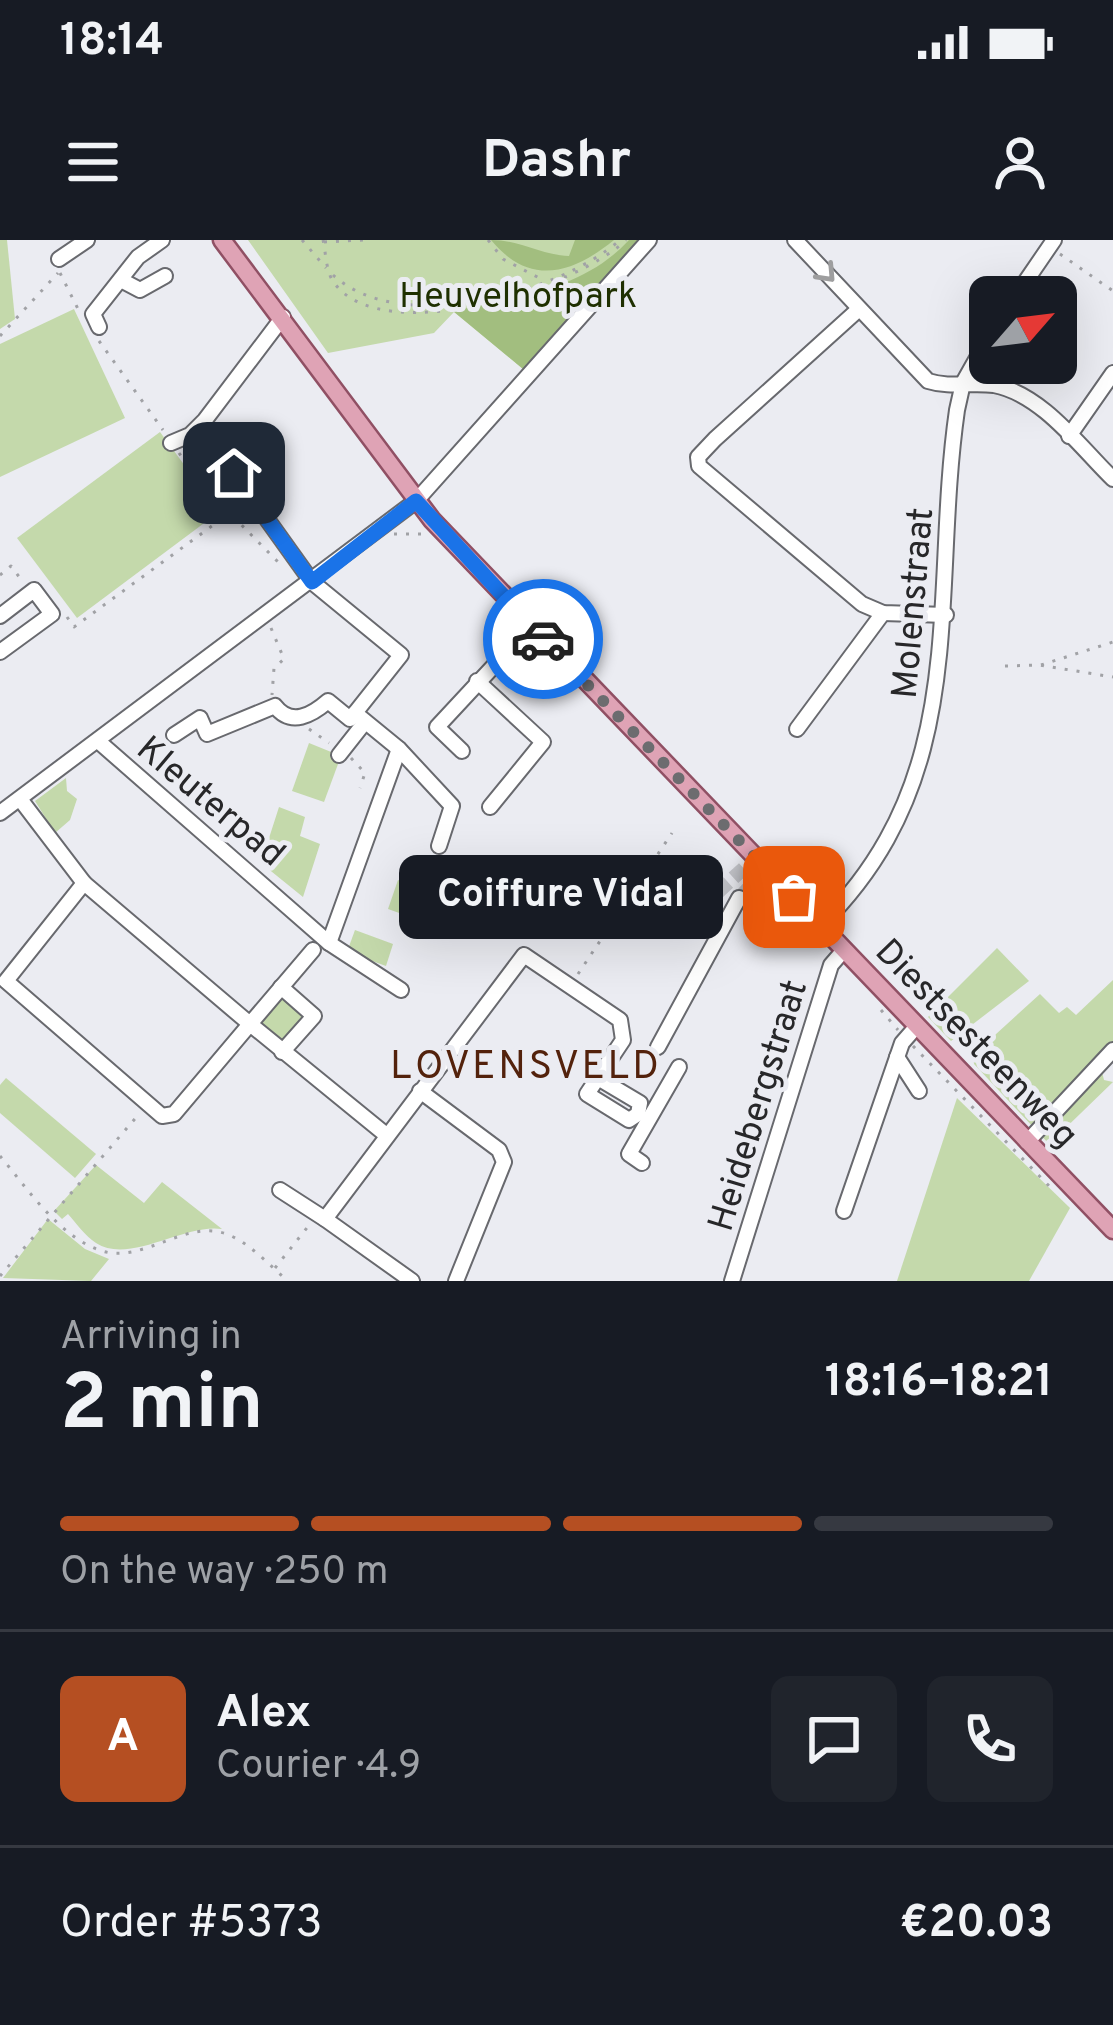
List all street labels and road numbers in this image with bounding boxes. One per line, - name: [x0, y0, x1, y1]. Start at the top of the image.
- street label: Molenstraat: [884, 506, 946, 701]
- street label: Kleuterpad: [126, 728, 293, 879]
- street label: Diestsesteenweg: [864, 931, 1087, 1159]
- street label: Heidebergstraat: [700, 975, 820, 1237]

